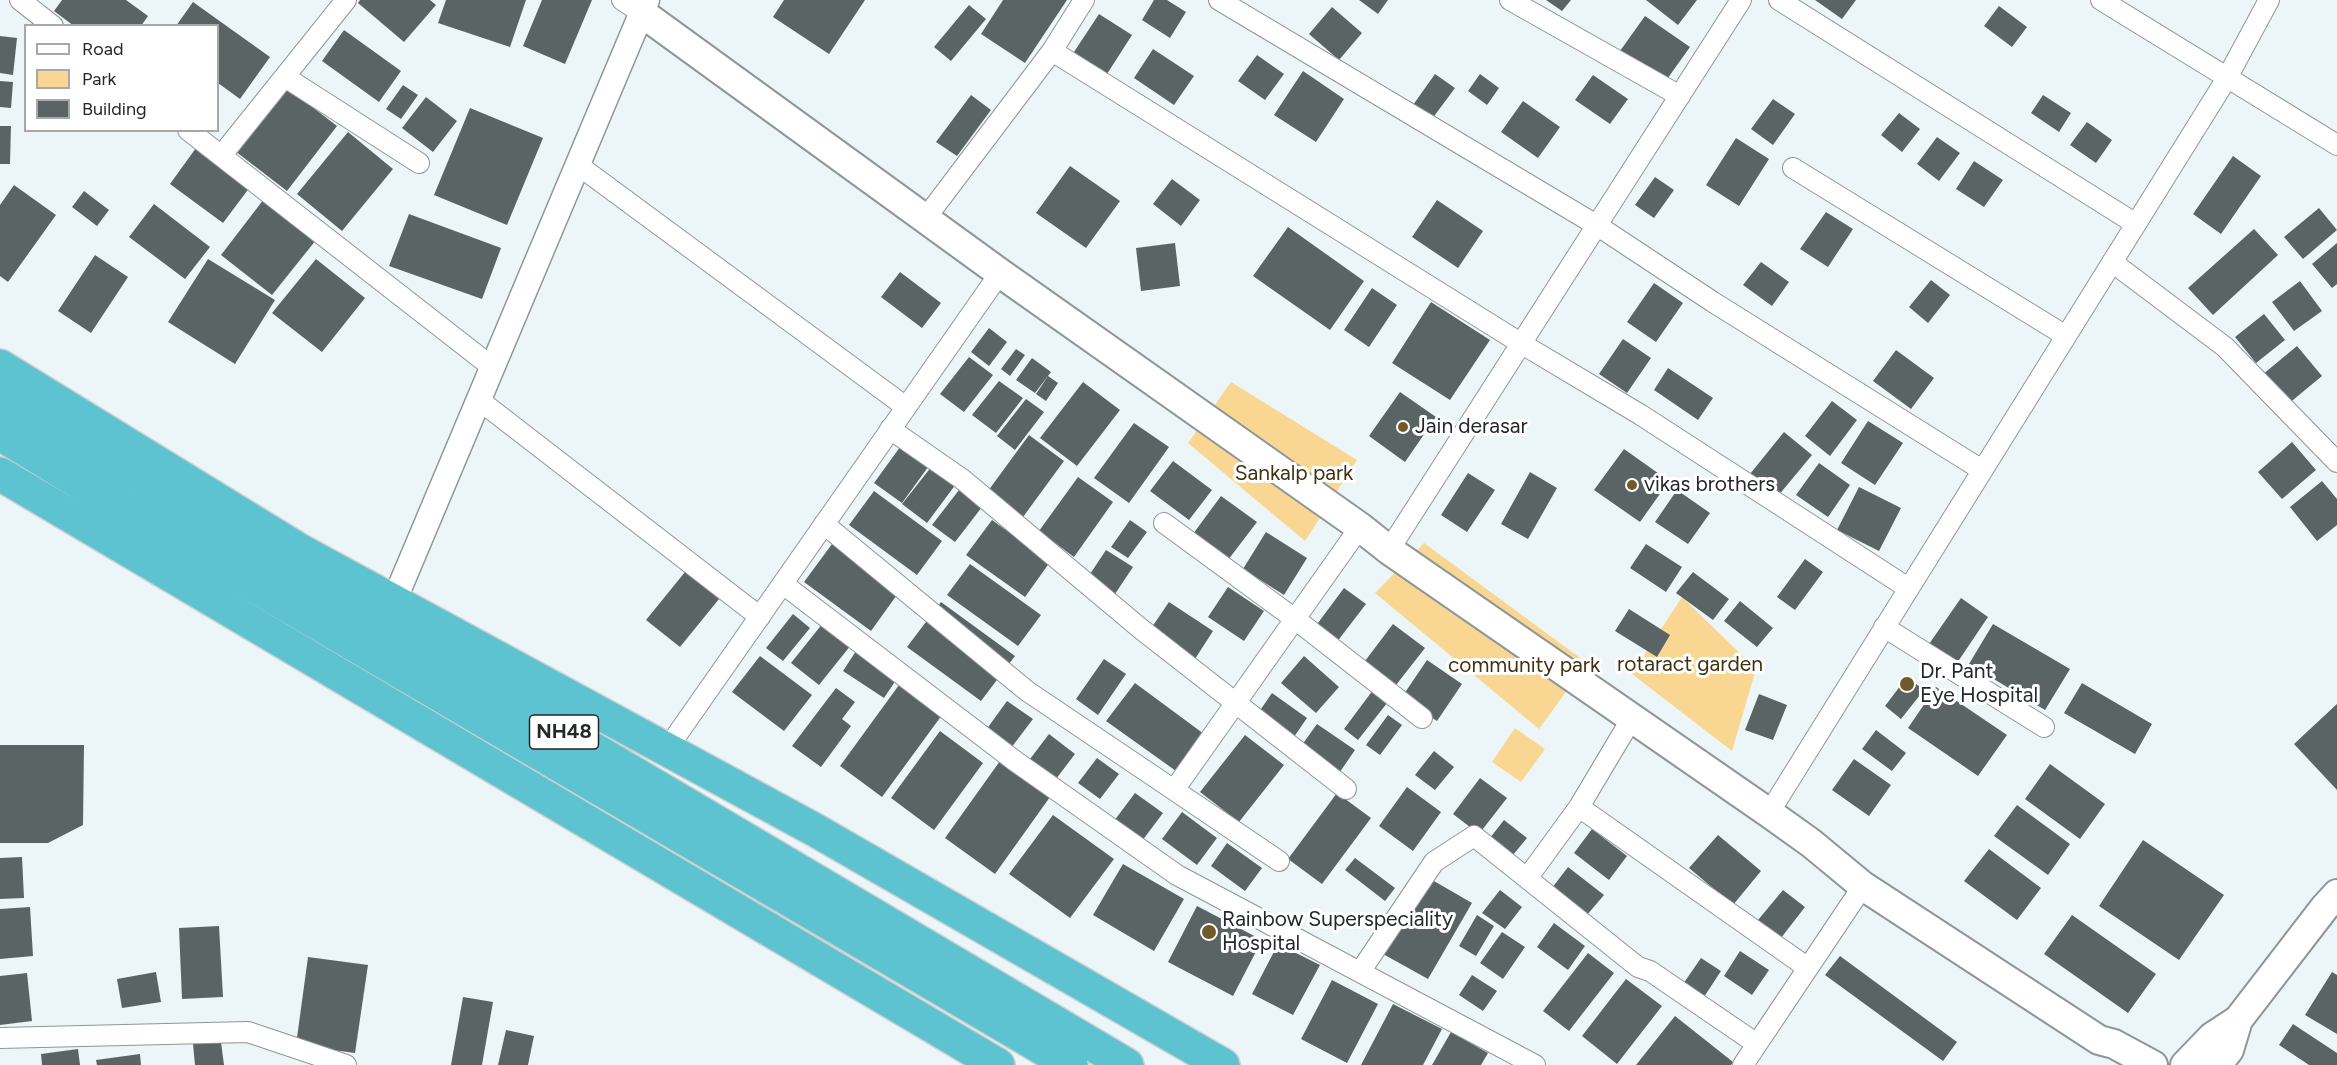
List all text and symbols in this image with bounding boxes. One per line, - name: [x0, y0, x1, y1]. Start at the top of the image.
- legend: [24, 24, 219, 132]
- text: Road: [82, 38, 123, 60]
- text: Park: [82, 68, 116, 90]
- text: Building: [82, 98, 147, 120]
- place label: Jain derasar: [1415, 414, 1527, 440]
- marker: Jain derasar: [1396, 420, 1410, 434]
- park label: Sankalp park: [1235, 461, 1353, 487]
- place label: vikas brothers: [1644, 472, 1775, 498]
- marker: vikas brothers: [1625, 478, 1639, 492]
- park label: rotaract garden: [1617, 652, 1763, 678]
- park label: community park: [1448, 653, 1600, 679]
- place label: Dr. Pant Eye Hospital: [1920, 659, 2038, 709]
- marker: Dr. Pant Eye Hospital: [1898, 675, 1916, 693]
- road number: NH48: [530, 715, 598, 749]
- place label: Rainbow Superspeciality Hospital: [1222, 907, 1453, 957]
- marker: Rainbow Superspeciality Hospital: [1200, 923, 1218, 941]

